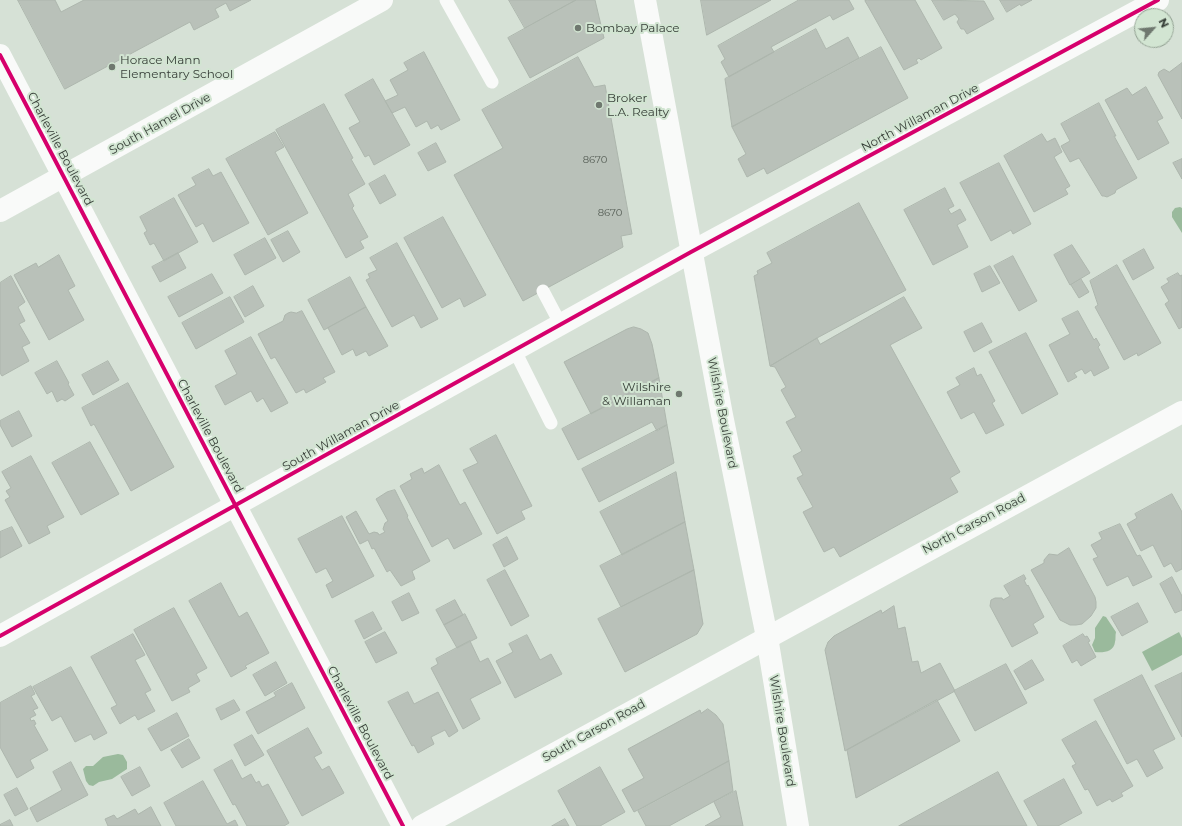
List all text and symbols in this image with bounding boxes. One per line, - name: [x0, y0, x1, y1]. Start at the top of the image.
- north arrow: [1134, 8, 1174, 48]
- text: N: [1156, 16, 1172, 30]
- place label: Bombay Palace: [586, 21, 680, 35]
- marker: Bombay Palace: [573, 23, 583, 33]
- place label: Horace Mann Elementary School: [120, 53, 233, 81]
- marker: Horace Mann Elementary School: [107, 62, 117, 72]
- street label: North Willaman Drive: [859, 81, 981, 155]
- street label: Charleville Boulevard: [24, 90, 96, 208]
- street label: South Hamel Drive: [107, 90, 213, 158]
- place label: Broker L.A. Realty: [607, 91, 669, 119]
- marker: Broker L.A. Realty: [594, 100, 604, 110]
- house number: 8670: [583, 154, 607, 166]
- house number: 8670: [598, 207, 622, 219]
- street label: Wilshire Boulevard: [704, 356, 740, 470]
- street label: Charleville Boulevard: [174, 377, 246, 495]
- place label: Wilshire & Willaman: [602, 380, 671, 408]
- marker: Wilshire & Willaman: [674, 389, 684, 399]
- street label: South Willaman Drive: [280, 398, 402, 474]
- street label: North Carson Road: [920, 491, 1028, 557]
- street label: Charleville Boulevard: [324, 664, 396, 782]
- street label: Wilshire Boulevard: [766, 674, 798, 788]
- street label: South Carson Road: [540, 697, 648, 765]

